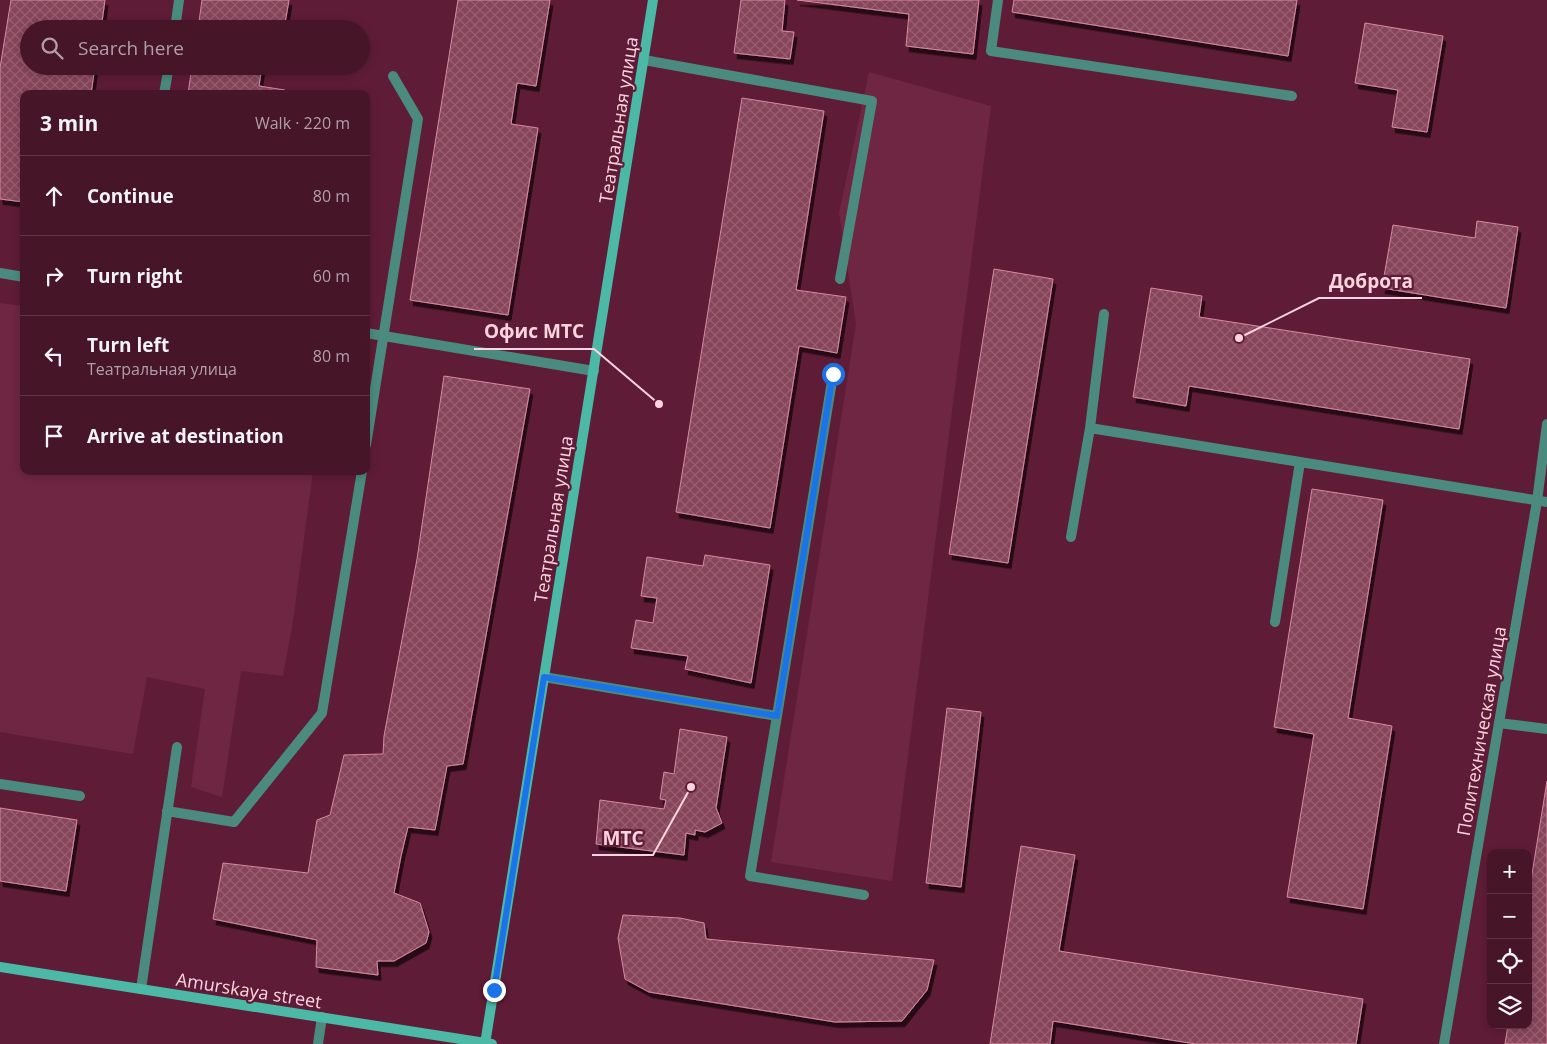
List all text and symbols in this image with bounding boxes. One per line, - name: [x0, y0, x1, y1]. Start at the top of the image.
- search box: [20, 20, 370, 75]
- icon: search: [38, 34, 66, 62]
- text: Search here: [78, 35, 184, 61]
- street label: Театральная улица: [593, 35, 643, 205]
- text: 3 min: [40, 109, 98, 137]
- text: Walk · 220 m: [255, 112, 350, 134]
- icon: ahead: [40, 182, 68, 210]
- text: Continue: [87, 183, 174, 209]
- text: 80 m: [313, 185, 350, 207]
- icon: right: [40, 262, 68, 290]
- text: Turn right: [87, 263, 182, 289]
- callout: Доброта: [1319, 264, 1422, 298]
- text: 60 m: [313, 265, 350, 287]
- text: Доброта: [1329, 268, 1413, 294]
- callout: Офис МТС: [474, 315, 594, 349]
- text: Офис МТС: [484, 318, 584, 344]
- text: Turn left: [87, 332, 169, 358]
- icon: left: [40, 342, 68, 370]
- text: 80 m: [313, 345, 350, 367]
- text: Театральная улица: [87, 358, 237, 380]
- route start: [822, 363, 845, 386]
- icon: arrive: [40, 422, 68, 450]
- text: Arrive at destination: [87, 423, 284, 449]
- street label: Театральная улица: [528, 434, 578, 604]
- street label: Политехническая улица: [1451, 624, 1511, 838]
- callout: МТС: [592, 821, 653, 855]
- text: МТС: [602, 825, 644, 851]
- map controls: [1487, 849, 1532, 1029]
- button: +: [1487, 849, 1532, 894]
- button: −: [1487, 894, 1532, 939]
- button: locate: [1487, 939, 1532, 984]
- street label: Amurskaya street: [174, 967, 324, 1013]
- route end: [483, 979, 506, 1002]
- button: layers: [1487, 984, 1532, 1029]

